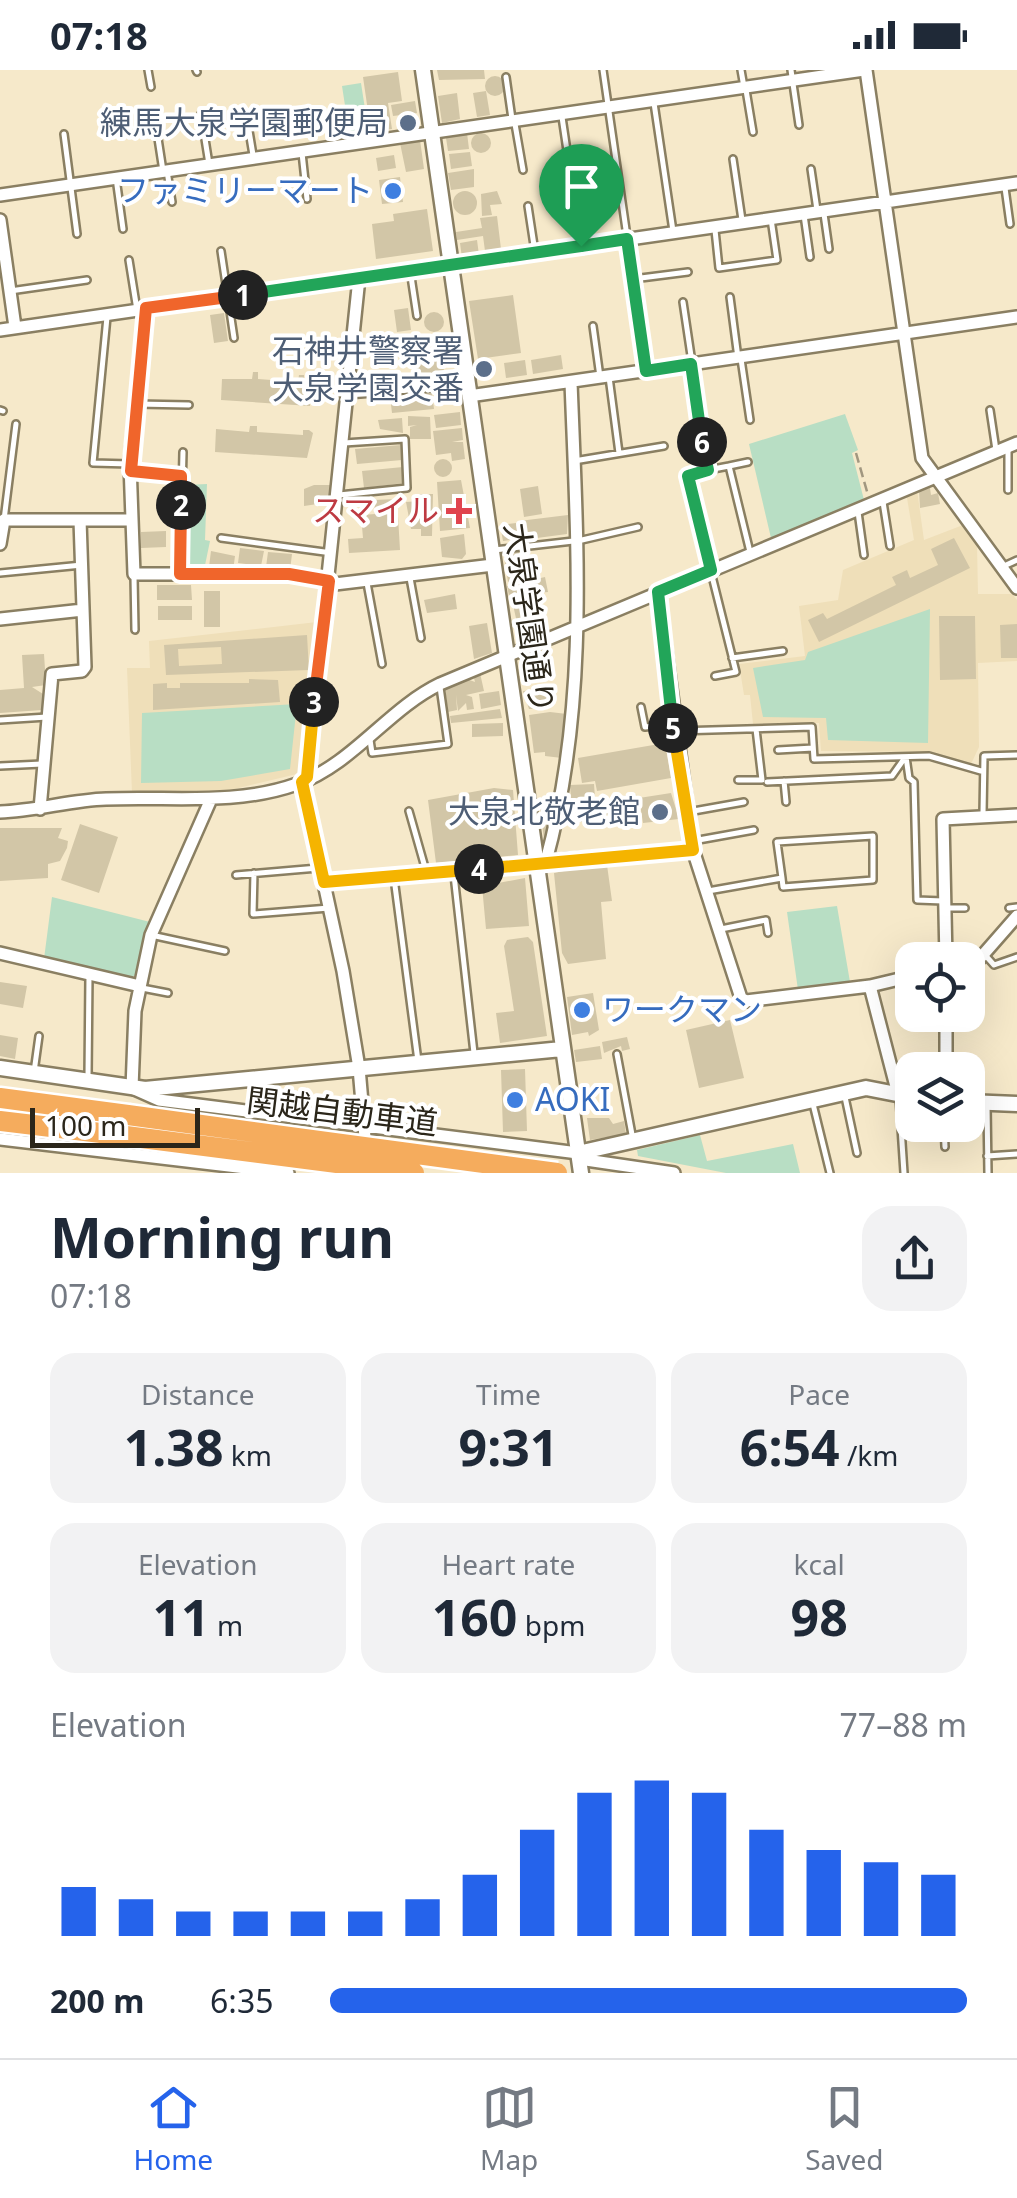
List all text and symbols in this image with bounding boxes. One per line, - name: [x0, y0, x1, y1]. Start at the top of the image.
- text: 07:18: [50, 9, 148, 61]
- place label: 練馬大泉学園郵便局: [100, 100, 388, 143]
- marker: 練馬大泉学園郵便局: [397, 112, 419, 134]
- pin: [539, 144, 624, 247]
- icon: arrive: [554, 159, 609, 214]
- place label: ファミリーマート: [117, 168, 373, 211]
- marker: ファミリーマート: [382, 180, 404, 202]
- pin: 1: [218, 270, 268, 320]
- text: 1: [235, 276, 251, 314]
- place label: 石神井警察署 大泉学園交番: [272, 328, 464, 408]
- marker: 石神井警察署 大泉学園交番: [473, 358, 495, 380]
- pin: 6: [677, 417, 727, 467]
- text: 6: [694, 423, 710, 461]
- pin: 2: [156, 480, 206, 530]
- text: 2: [173, 486, 189, 524]
- place label: スマイル: [312, 488, 439, 531]
- marker: スマイル: [448, 500, 470, 522]
- street label: 大泉学園通り: [496, 520, 565, 716]
- pin: 3: [289, 677, 339, 727]
- text: 3: [306, 683, 322, 721]
- pin: 5: [648, 703, 698, 753]
- text: 5: [665, 709, 681, 747]
- place label: 大泉北敬老館: [448, 789, 640, 832]
- marker: 大泉北敬老館: [649, 801, 671, 823]
- pin: 4: [454, 844, 504, 894]
- text: 4: [471, 850, 487, 888]
- map controls: [895, 942, 985, 1142]
- button: locate: [895, 942, 985, 1032]
- place label: ワークマン: [602, 987, 762, 1030]
- marker: ワークマン: [571, 999, 593, 1021]
- button: layers: [895, 1052, 985, 1142]
- street label: 関越自動車道: [244, 1077, 440, 1144]
- place label: AOKI: [535, 1077, 610, 1120]
- marker: AOKI: [504, 1089, 526, 1111]
- scale bar: [30, 1103, 200, 1148]
- text: 100 m: [45, 1106, 127, 1144]
- text: Morning run: [50, 1199, 394, 1274]
- button: share: [862, 1206, 967, 1311]
- text: 07:18: [50, 1274, 132, 1317]
- text: Distance: [141, 1375, 255, 1413]
- text: Time: [476, 1375, 541, 1413]
- text: Pace: [788, 1375, 850, 1413]
- text: 1.38: [124, 1413, 224, 1481]
- text: 9:31: [459, 1413, 558, 1481]
- text: 6:54: [740, 1413, 840, 1481]
- text: km: [224, 1436, 272, 1474]
- text: /km: [840, 1436, 899, 1474]
- text: Elevation: [138, 1545, 258, 1583]
- text: Heart rate: [442, 1545, 575, 1583]
- text: kcal: [793, 1545, 845, 1583]
- text: 11: [152, 1583, 210, 1651]
- text: 160: [432, 1583, 517, 1651]
- text: 98: [791, 1583, 848, 1651]
- text: m: [210, 1606, 243, 1644]
- text: bpm: [517, 1606, 585, 1644]
- text: Elevation: [50, 1703, 187, 1746]
- text: 77–88 m: [840, 1703, 967, 1746]
- text: 200 m: [50, 1979, 144, 2022]
- text: 6:35: [210, 1979, 274, 2022]
- tab: Home: [133, 2080, 213, 2178]
- tab: Map: [480, 2080, 538, 2178]
- tab: Saved: [805, 2080, 884, 2178]

